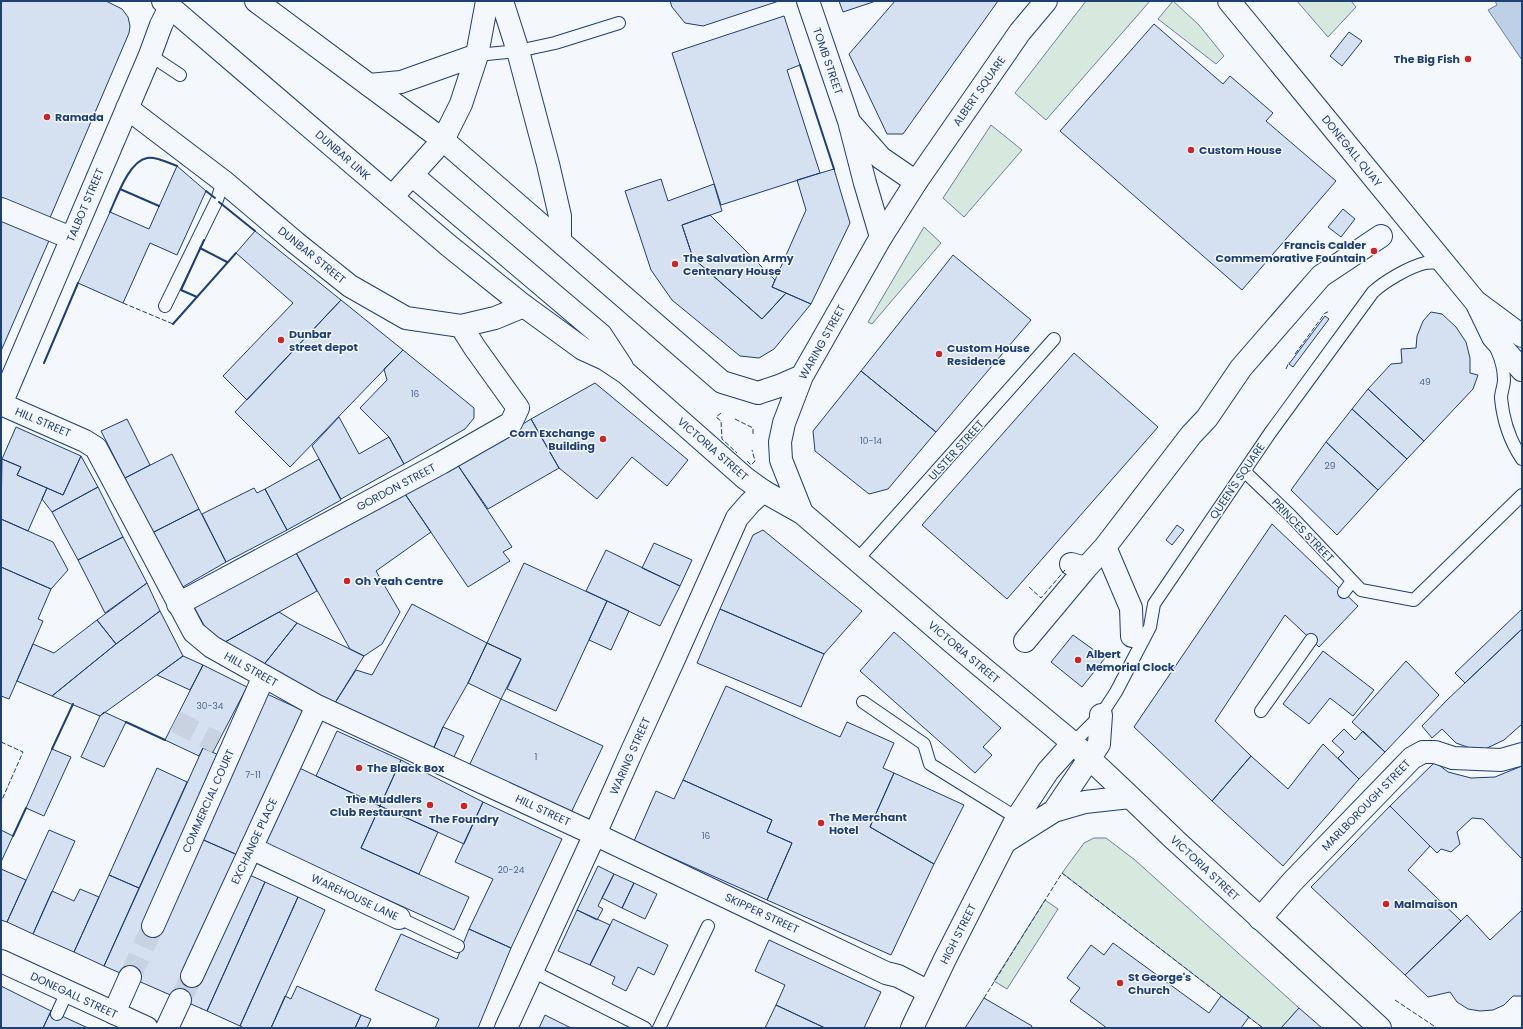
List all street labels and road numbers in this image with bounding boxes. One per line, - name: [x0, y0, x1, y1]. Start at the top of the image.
- street label: TOMB STREET: [809, 25, 847, 97]
- street label: ALBERT SQUARE: [949, 53, 1009, 129]
- street label: DONEGALL QUAY: [1318, 112, 1386, 191]
- street label: DUNBAR LINK: [312, 126, 374, 184]
- street label: TALBOT STREET: [62, 166, 108, 244]
- street label: DUNBAR STREET: [275, 223, 349, 287]
- street label: WARING STREET: [795, 302, 849, 382]
- street label: HILL STREET: [13, 403, 73, 441]
- street label: VICTORIA STREET: [674, 414, 752, 484]
- street label: ULSTER STREET: [925, 416, 987, 484]
- street label: QUEEN'S SQUARE: [1206, 440, 1268, 522]
- street label: GORDON STREET: [354, 459, 438, 515]
- street label: PRINCES STREET: [1268, 494, 1338, 566]
- street label: VICTORIA STREET: [925, 617, 1003, 687]
- street label: HILL STREET: [221, 648, 281, 690]
- street label: WARING STREET: [606, 715, 654, 797]
- street label: COMMERCIAL COURT: [178, 747, 238, 855]
- street label: MARLBOROUGH STREET: [1318, 756, 1414, 854]
- street label: HILL STREET: [513, 790, 573, 830]
- street label: EXCHANGE PLACE: [227, 795, 281, 887]
- street label: VICTORIA STREET: [1167, 832, 1243, 904]
- street label: WAREHOUSE LANE: [309, 870, 401, 924]
- street label: SKIPPER STREET: [722, 889, 802, 937]
- street label: HIGH STREET: [936, 901, 980, 967]
- street label: DONEGALL STREET: [28, 968, 120, 1022]

